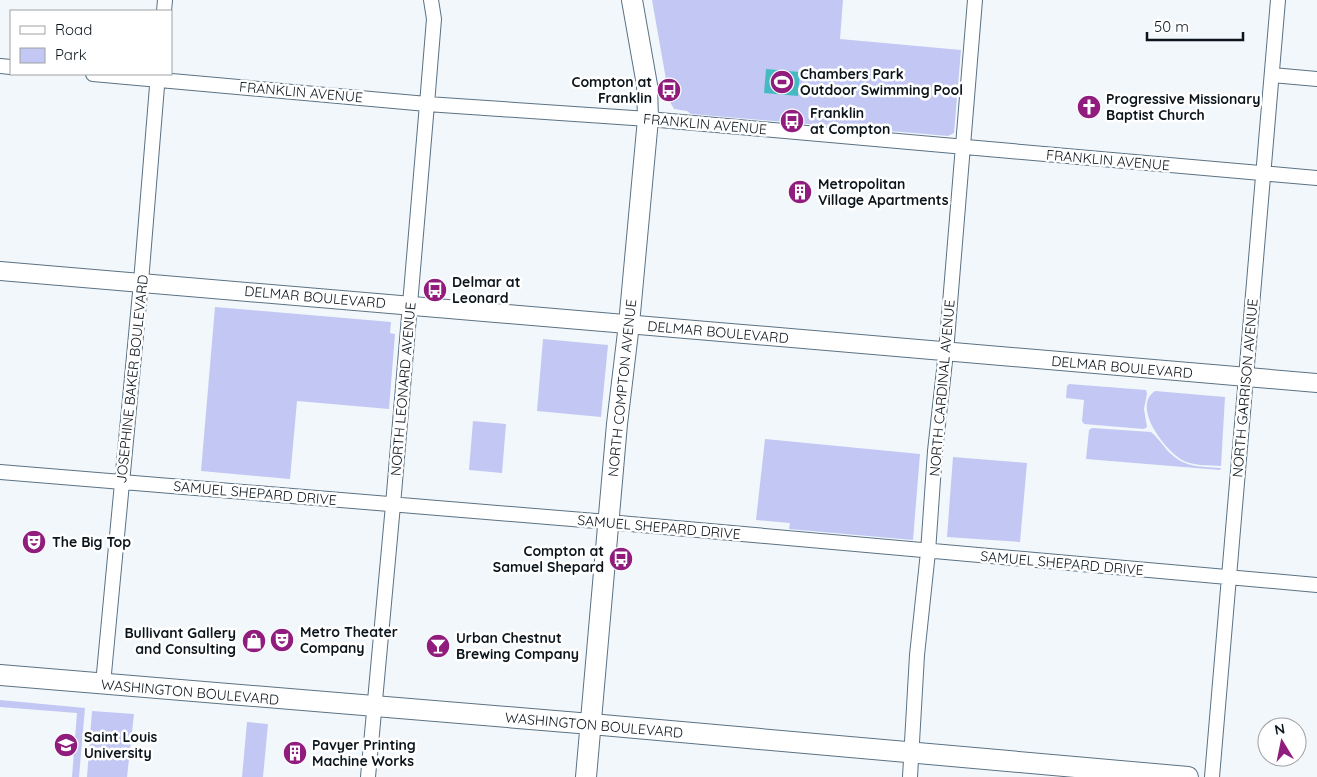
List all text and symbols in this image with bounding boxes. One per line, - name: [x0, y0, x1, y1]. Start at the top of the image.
- legend: [10, 10, 172, 75]
- scale bar: [1147, 10, 1243, 42]
- text: 50 m: [1154, 17, 1189, 36]
- text: Road: [55, 20, 92, 39]
- text: Park: [55, 45, 87, 64]
- place label: Chambers Park Outdoor Swimming Pool: [800, 65, 963, 99]
- sports icon: Chambers Park Outdoor Swimming Pool: [769, 69, 795, 95]
- place label: Compton at Franklin: [572, 73, 652, 107]
- bus stop icon: Compton at Franklin: [656, 77, 682, 103]
- street label: FRANKLIN AVENUE: [238, 78, 364, 106]
- place label: Progressive Missionary Baptist Church: [1106, 90, 1260, 124]
- church icon: Progressive Missionary Baptist Church: [1076, 94, 1102, 120]
- place label: Franklin at Compton: [810, 104, 890, 138]
- bus stop icon: Franklin at Compton: [779, 108, 805, 134]
- street label: FRANKLIN AVENUE: [642, 110, 768, 138]
- street label: FRANKLIN AVENUE: [1045, 146, 1171, 174]
- place label: Metropolitan Village Apartments: [818, 175, 949, 209]
- building icon: Metropolitan Village Apartments: [787, 179, 813, 205]
- place label: Delmar at Leonard: [452, 273, 521, 307]
- street label: JOSEPHINE BAKER BOULEVARD: [112, 274, 152, 484]
- bus stop icon: Delmar at Leonard: [422, 277, 448, 303]
- street label: DELMAR BOULEVARD: [244, 282, 386, 312]
- street label: NORTH COMPTON AVENUE: [604, 298, 640, 478]
- street label: NORTH GARRISON AVENUE: [1228, 298, 1262, 478]
- street label: NORTH CARDINAL AVENUE: [925, 299, 959, 477]
- street label: NORTH LEONARD AVENUE: [386, 301, 420, 477]
- street label: DELMAR BOULEVARD: [647, 317, 789, 347]
- street label: DELMAR BOULEVARD: [1051, 352, 1193, 382]
- street label: SAMUEL SHEPARD DRIVE: [173, 477, 337, 509]
- street label: SAMUEL SHEPARD DRIVE: [577, 511, 741, 543]
- theatre icon: The Big Top: [21, 529, 47, 555]
- place label: The Big Top: [52, 533, 131, 551]
- place label: Compton at Samuel Shepard: [493, 542, 604, 576]
- bus stop icon: Compton at Samuel Shepard: [608, 546, 634, 572]
- street label: SAMUEL SHEPARD DRIVE: [980, 547, 1144, 579]
- place label: Metro Theater Company: [300, 623, 398, 657]
- place label: Bullivant Gallery and Consulting: [124, 624, 236, 658]
- theatre icon: Metro Theater Company: [269, 627, 295, 653]
- shop icon: Bullivant Gallery and Consulting: [241, 628, 267, 654]
- place label: Urban Chestnut Brewing Company: [456, 629, 579, 663]
- bar icon: Urban Chestnut Brewing Company: [425, 633, 451, 659]
- street label: WASHINGTON BOULEVARD: [100, 675, 280, 709]
- street label: WASHINGTON BOULEVARD: [504, 708, 684, 742]
- north arrow: [1257, 717, 1307, 767]
- text: N: [1273, 719, 1286, 739]
- place label: Saint Louis University: [84, 728, 158, 762]
- school or university icon: Saint Louis University: [53, 732, 79, 758]
- place label: Pavyer Printing Machine Works: [312, 736, 416, 770]
- building icon: Pavyer Printing Machine Works: [282, 740, 308, 766]

